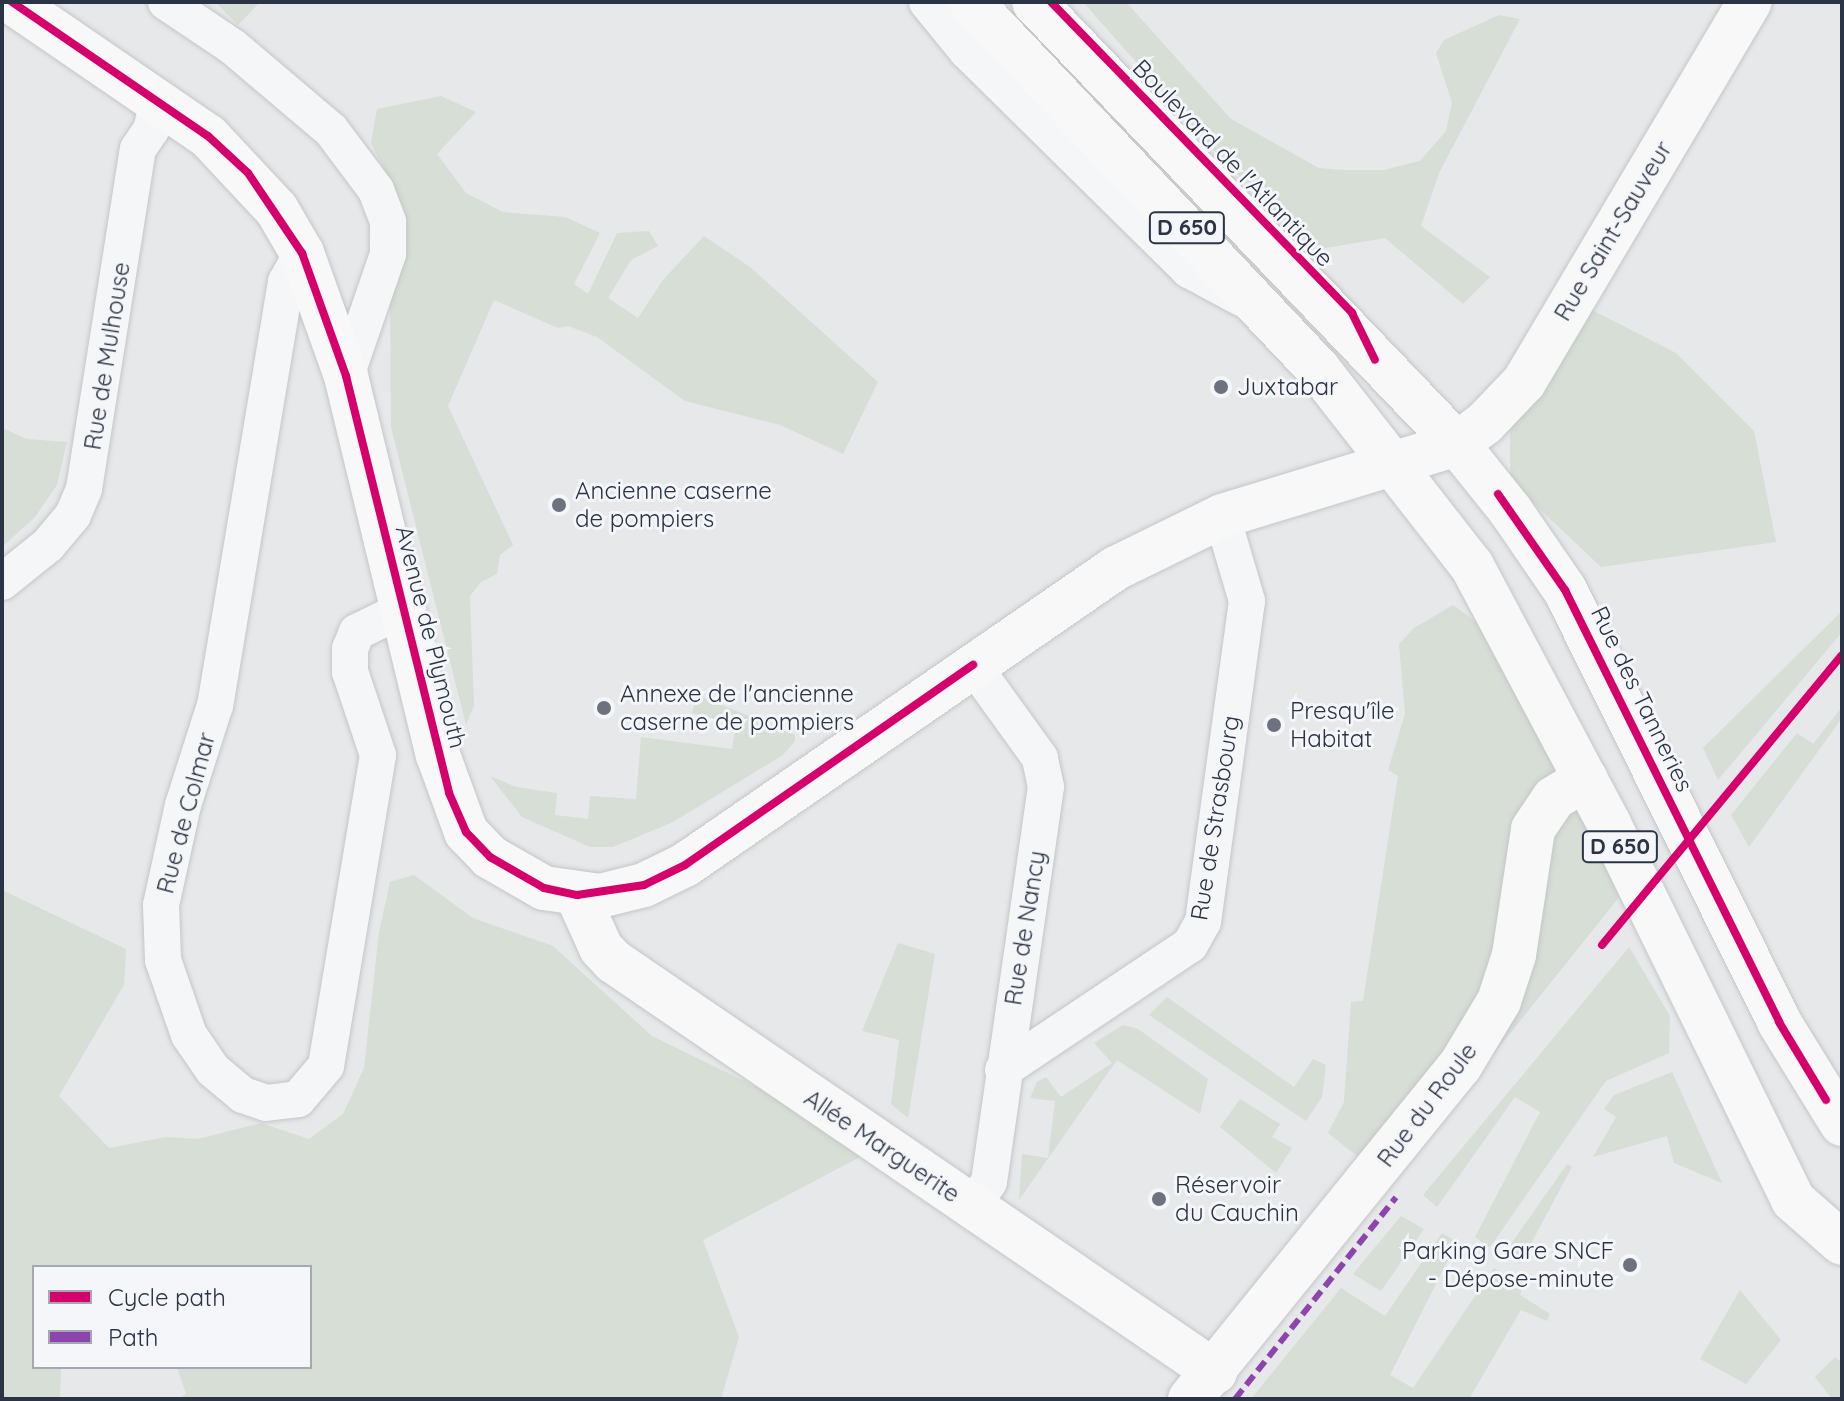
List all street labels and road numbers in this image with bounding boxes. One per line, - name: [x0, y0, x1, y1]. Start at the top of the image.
- street label: Boulevard de l'Atlantique: [1127, 53, 1339, 273]
- street label: Rue Saint-Sauveur: [1548, 136, 1678, 326]
- road number: D 650: [1147, 210, 1227, 246]
- street label: Rue de Mulhouse: [78, 260, 136, 452]
- street label: Avenue de Plymouth: [389, 523, 473, 751]
- street label: Rue des Tanneries: [1585, 602, 1699, 796]
- street label: Rue de Strasbourg: [1185, 713, 1245, 923]
- street label: Rue de Colmar: [151, 729, 221, 897]
- road number: D 650: [1580, 829, 1660, 865]
- street label: Rue de Nancy: [999, 849, 1051, 1007]
- street label: Rue du Roule: [1371, 1037, 1483, 1173]
- street label: Allée Marguerite: [799, 1083, 965, 1209]

